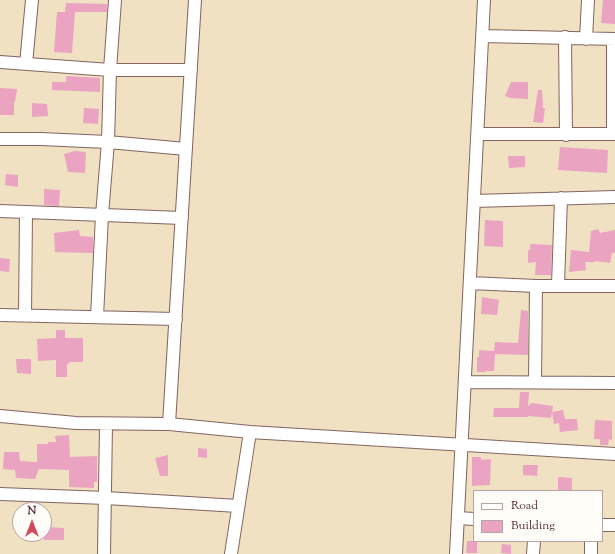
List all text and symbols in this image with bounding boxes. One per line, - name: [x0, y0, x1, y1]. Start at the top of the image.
- legend: [473, 490, 603, 542]
- text: Road: [511, 497, 538, 515]
- north arrow: [12, 502, 52, 542]
- text: N: [28, 503, 36, 519]
- text: Building: [511, 517, 555, 535]

